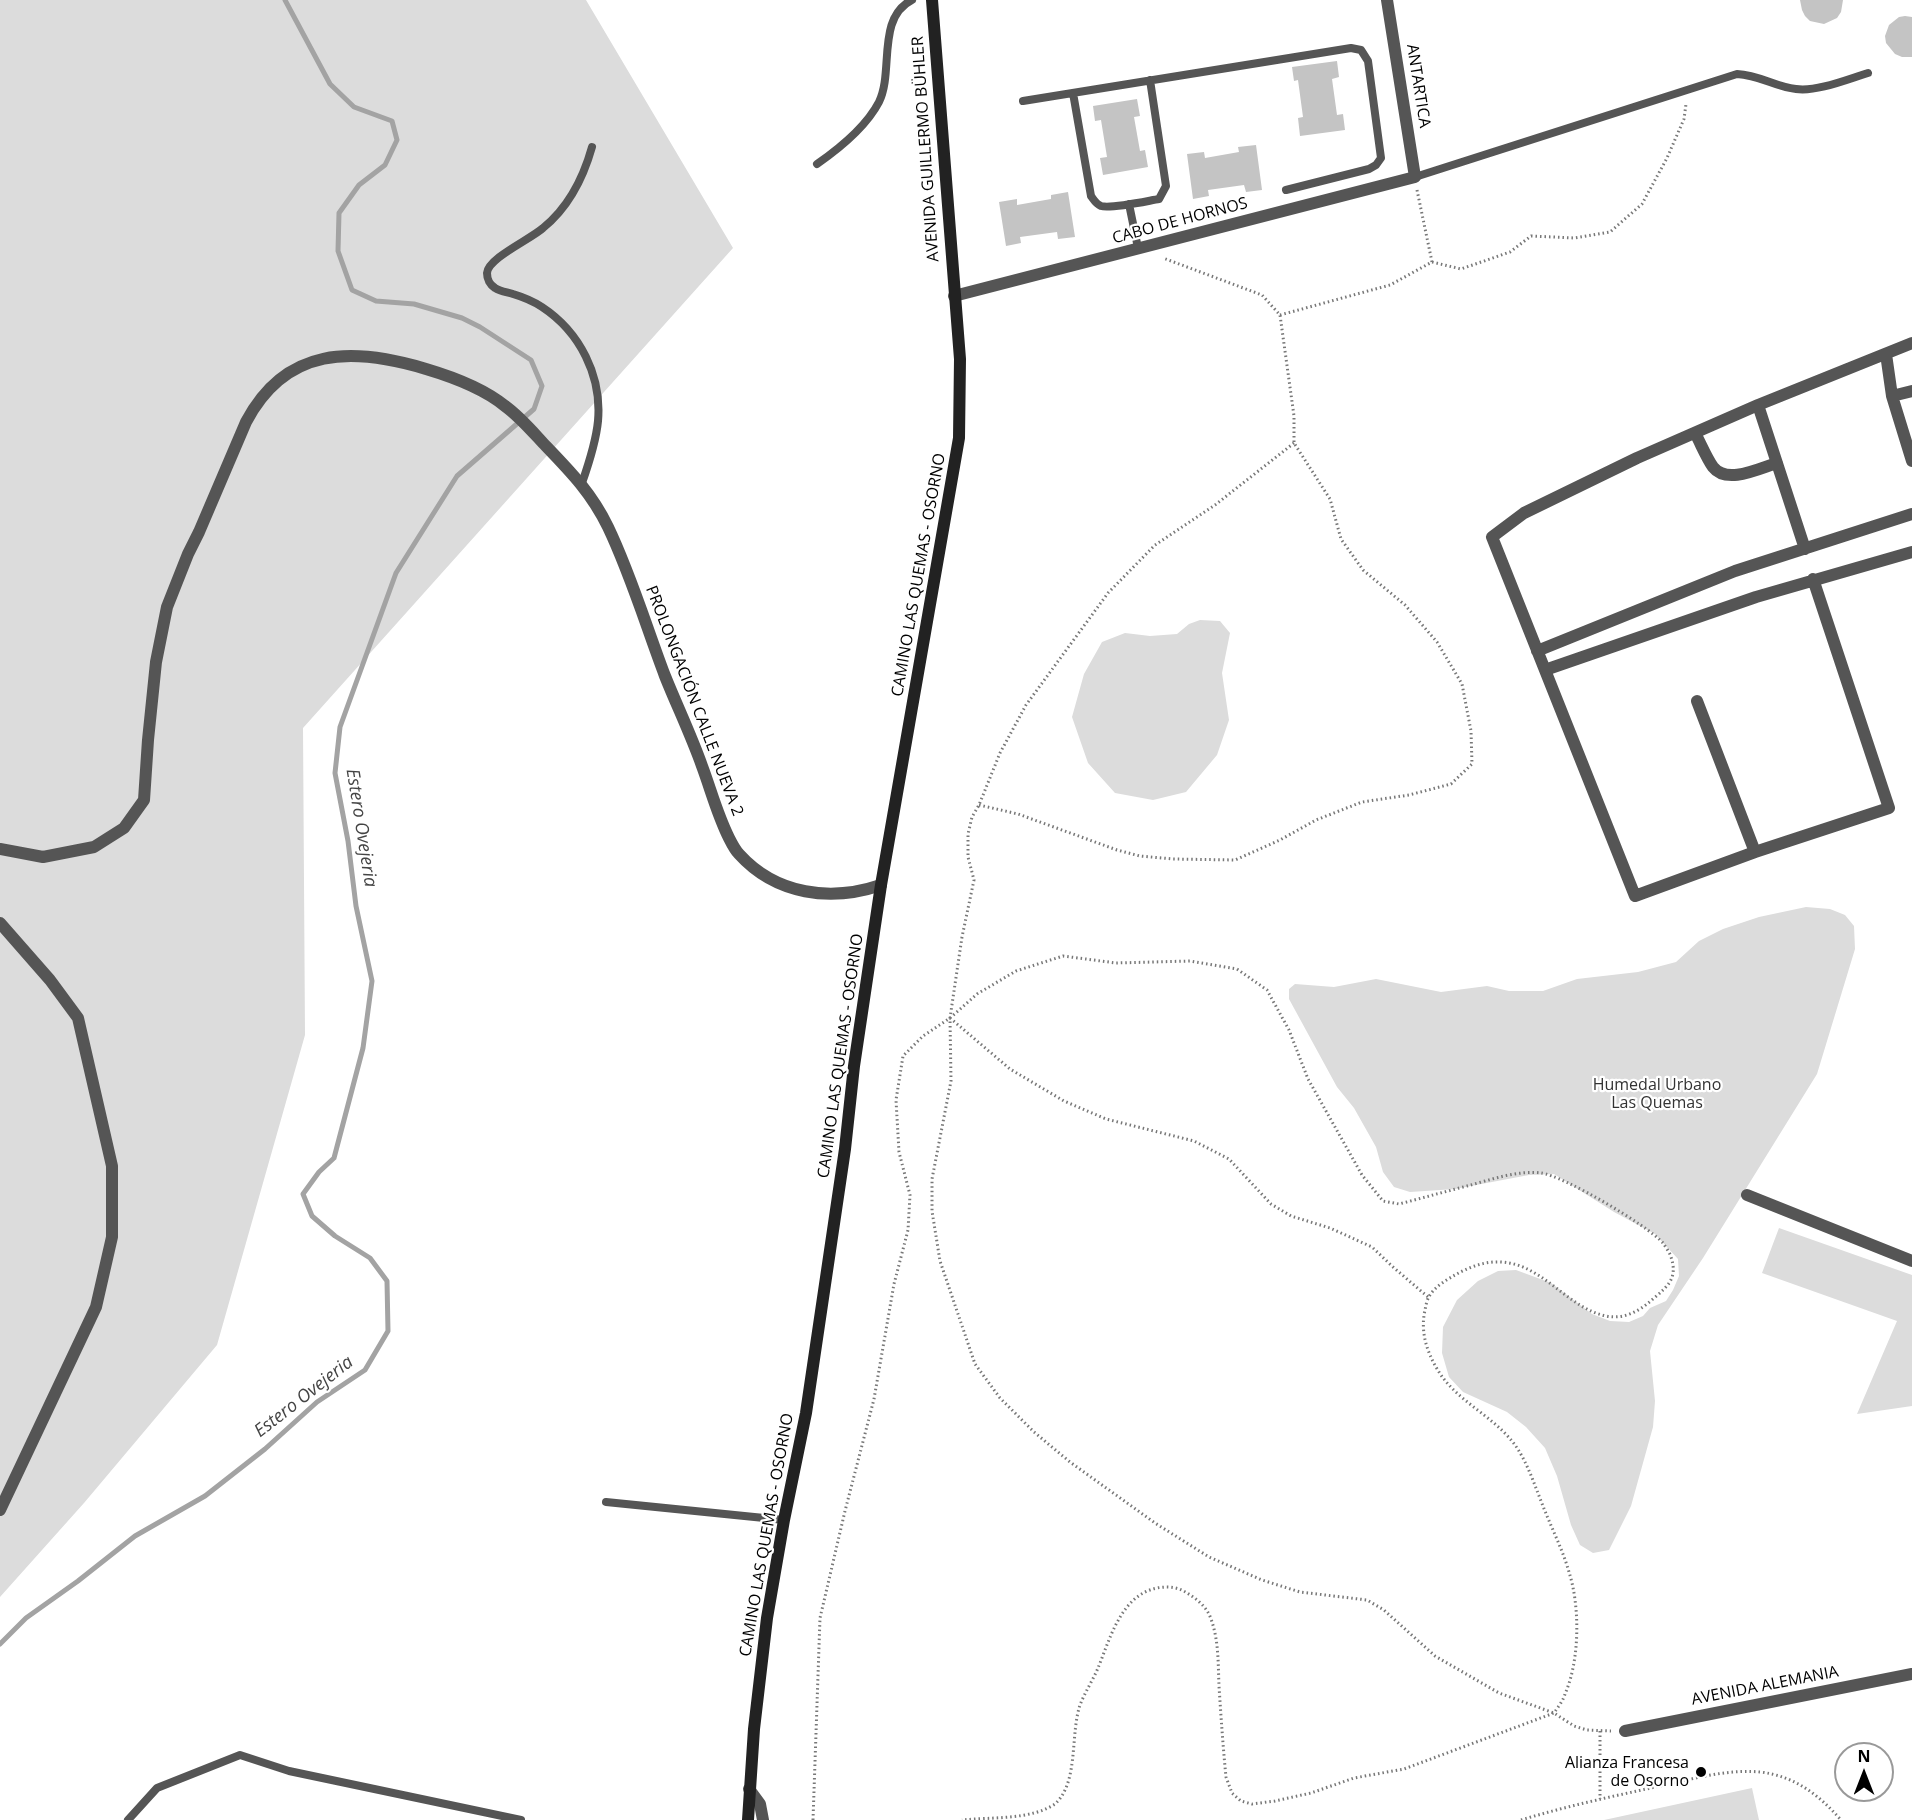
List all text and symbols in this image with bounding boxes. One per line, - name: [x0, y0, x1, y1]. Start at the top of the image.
- street label: AVENIDA GUILLERMO BÜHLER: [909, 36, 943, 262]
- street label: ANTARTICA: [1402, 43, 1434, 129]
- street label: CABO DE HORNOS: [1110, 194, 1250, 248]
- street label: CAMINO LAS QUEMAS - OSORNO: [888, 452, 950, 698]
- street label: PROLONGACIÓN CALLE NUEVA 2: [641, 583, 747, 819]
- water label: Estero Ovejeria: [341, 767, 381, 889]
- street label: CAMINO LAS QUEMAS - OSORNO: [814, 932, 868, 1180]
- park label: Humedal Urbano Las Quemas: [1593, 1075, 1721, 1113]
- water label: Estero Ovejeria: [250, 1352, 358, 1442]
- street label: CAMINO LAS QUEMAS - OSORNO: [736, 1412, 798, 1658]
- street label: AVENIDA ALEMANIA: [1690, 1662, 1840, 1710]
- north arrow: [1834, 1742, 1894, 1802]
- text: N: [1857, 1745, 1871, 1767]
- place label: Alianza Francesa de Osorno: [1565, 1753, 1689, 1791]
- marker: Alianza Francesa de Osorno: [1694, 1765, 1708, 1779]

